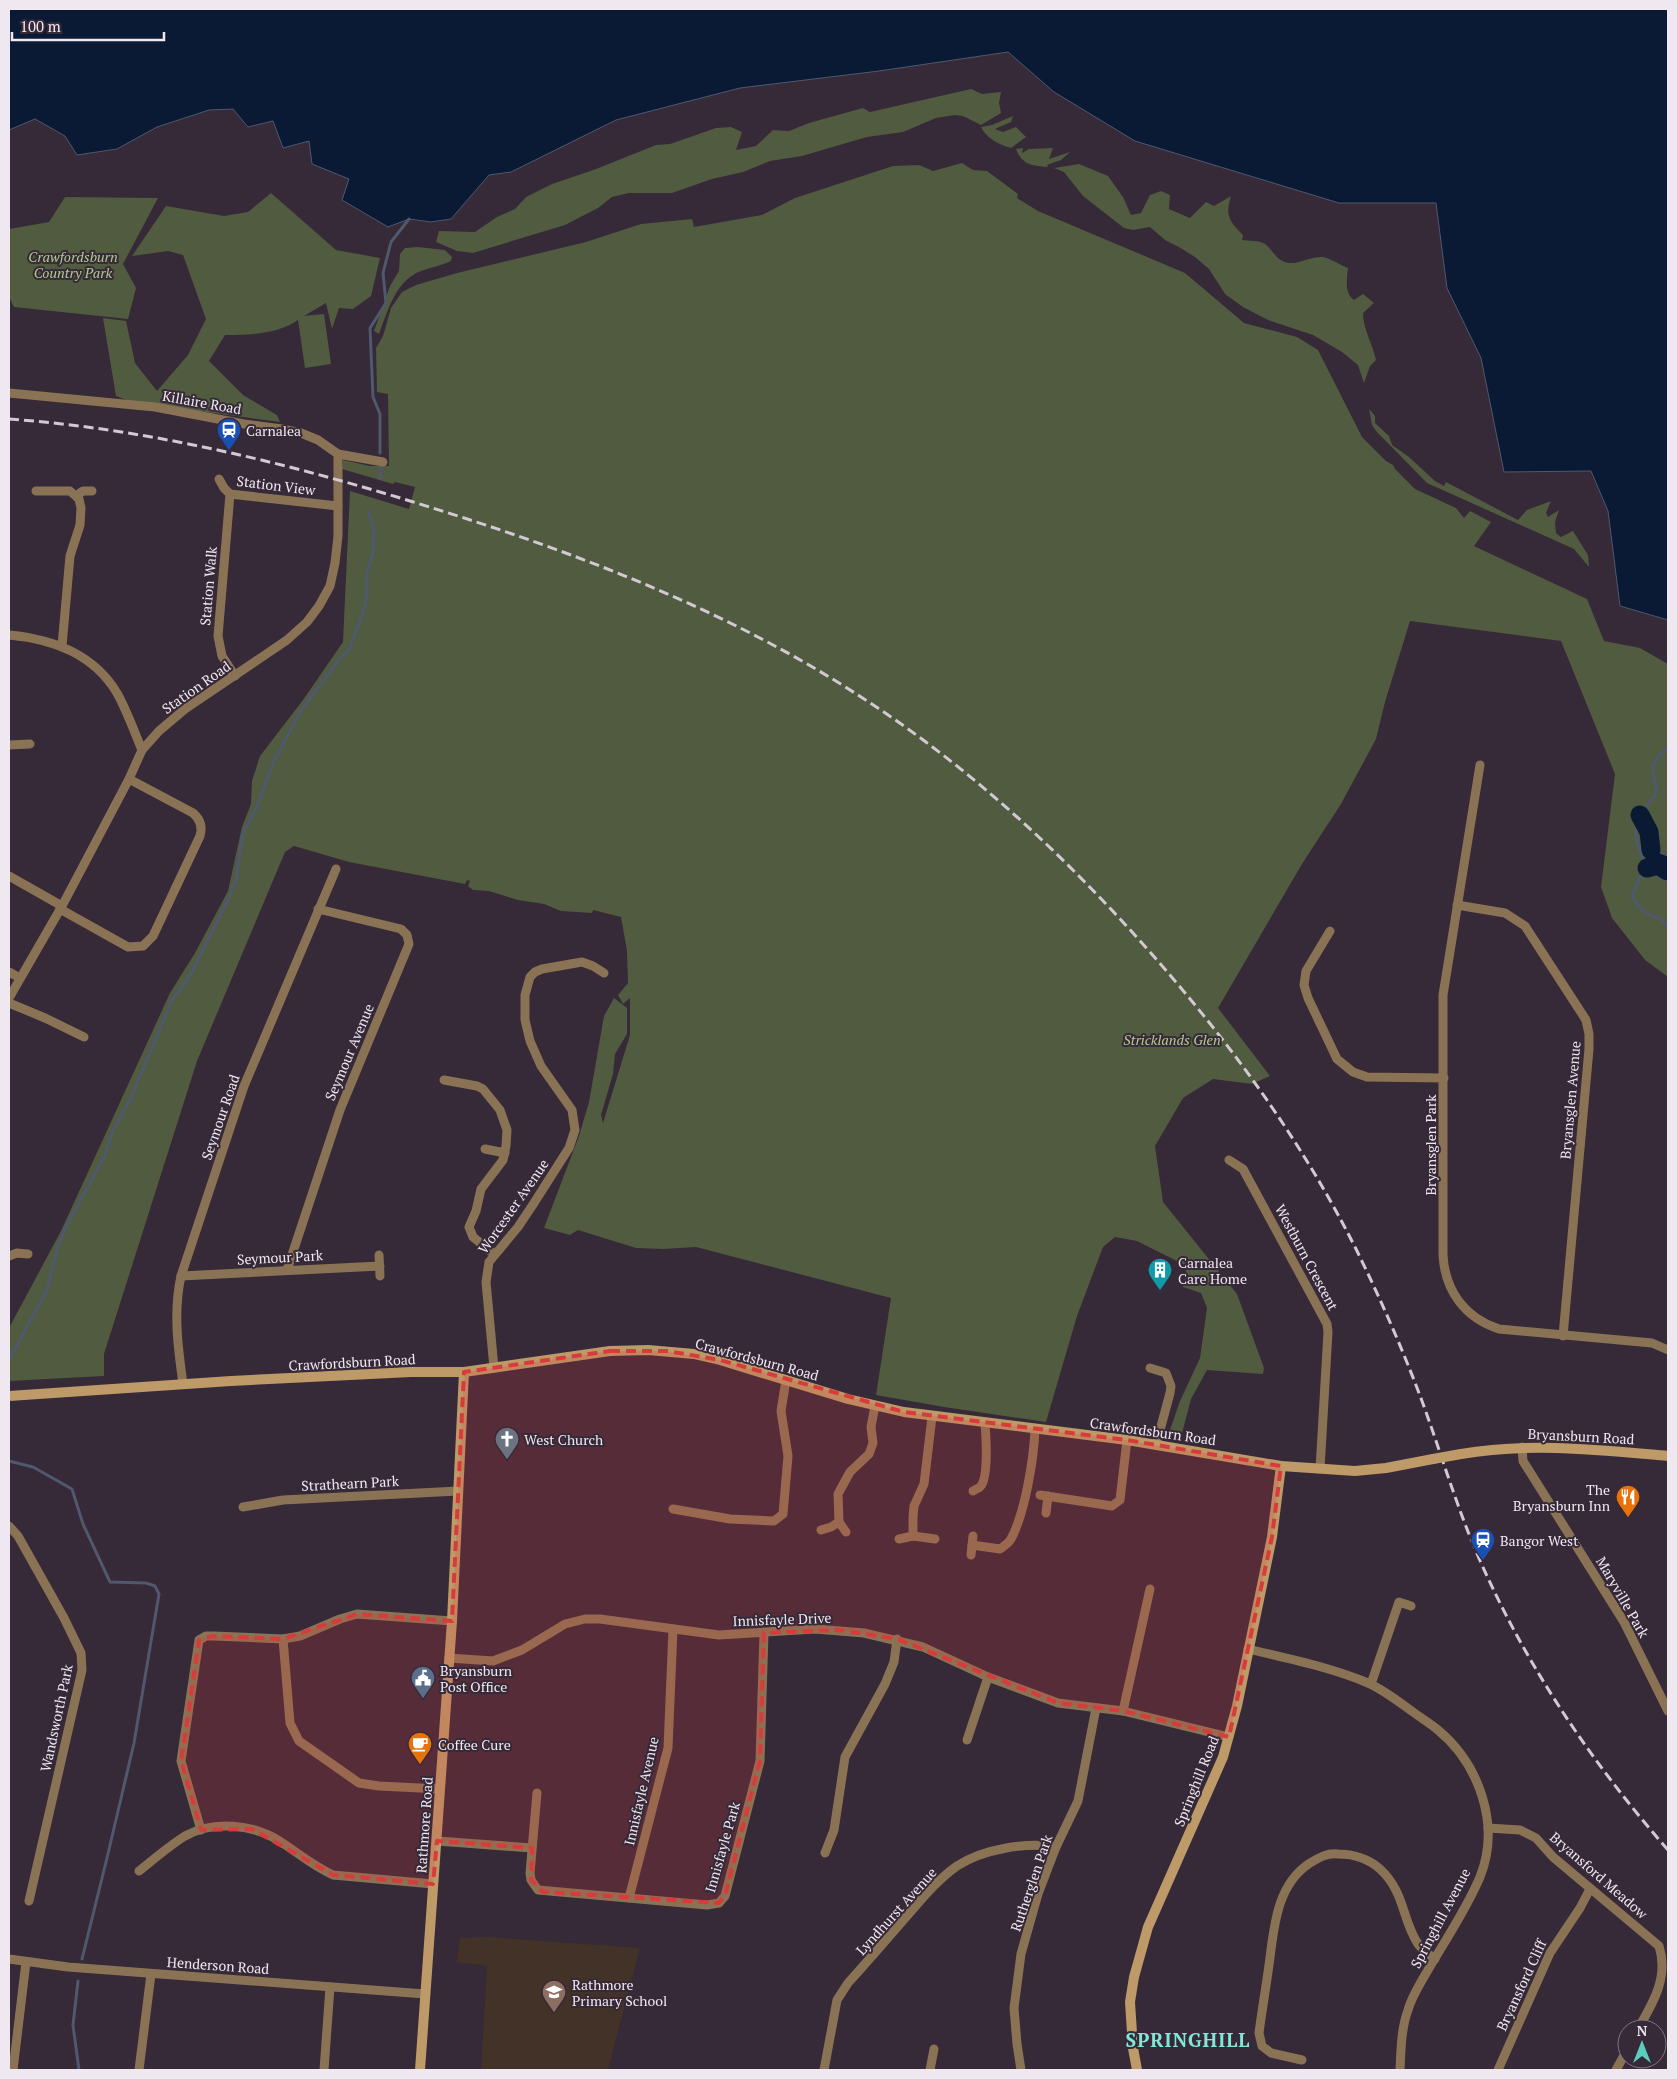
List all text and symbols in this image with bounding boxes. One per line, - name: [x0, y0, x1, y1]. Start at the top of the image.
- scale bar: [12, 10, 165, 42]
- text: 100 m: [20, 16, 61, 36]
- park label: Crawfordsburn Country Park: [28, 247, 118, 282]
- street label: Killaire Road: [161, 386, 243, 418]
- station icon: Carnalea: [216, 417, 242, 451]
- place label: Carnalea: [246, 421, 301, 440]
- street label: Station View: [236, 471, 317, 499]
- street label: Station Walk: [195, 545, 221, 626]
- street label: Station Road: [158, 656, 234, 718]
- street label: Seymour Avenue: [320, 1001, 378, 1103]
- park label: Stricklands Glen: [1123, 1030, 1221, 1049]
- street label: Bryansglen Avenue: [1555, 1040, 1585, 1160]
- street label: Seymour Road: [196, 1072, 244, 1162]
- street label: Bryansglen Park: [1421, 1094, 1440, 1196]
- street label: Worcester Avenue: [473, 1155, 553, 1257]
- street label: Westburn Crescent: [1271, 1201, 1343, 1314]
- street label: Seymour Park: [237, 1245, 324, 1269]
- place label: Carnalea Care Home: [1178, 1253, 1247, 1288]
- building icon: Carnalea Care Home: [1147, 1257, 1173, 1291]
- street label: Crawfordsburn Road: [693, 1333, 821, 1385]
- street label: Crawfordsburn Road: [288, 1349, 416, 1375]
- street label: Crawfordsburn Road: [1089, 1413, 1217, 1449]
- street label: Bryansburn Road: [1527, 1424, 1635, 1448]
- church icon: West Church: [494, 1426, 520, 1460]
- place label: West Church: [524, 1430, 603, 1449]
- street label: Strathearn Park: [301, 1471, 400, 1495]
- place label: The Bryansburn Inn: [1513, 1480, 1611, 1515]
- restaurant icon: The Bryansburn Inn: [1615, 1484, 1641, 1518]
- station icon: Bangor West: [1470, 1527, 1496, 1561]
- place label: Bangor West: [1500, 1531, 1579, 1550]
- street label: Maryville Park: [1592, 1553, 1654, 1642]
- street label: Innisfayle Drive: [732, 1608, 832, 1630]
- place label: Bryansburn Post Office: [440, 1661, 513, 1696]
- street label: Wandsworth Park: [35, 1662, 77, 1773]
- public building icon: Bryansburn Post Office: [410, 1665, 436, 1699]
- cafe icon: Coffee Cure: [407, 1731, 433, 1765]
- street label: Springhill Road: [1169, 1733, 1223, 1829]
- place label: Coffee Cure: [438, 1735, 511, 1754]
- street label: Innisfayle Avenue: [619, 1735, 663, 1847]
- street label: Rathmore Road: [411, 1776, 437, 1874]
- street label: Innisfayle Park: [700, 1799, 744, 1895]
- street label: Bryansford Meadow: [1546, 1827, 1652, 1923]
- street label: Rutherglen Park: [1006, 1831, 1057, 1934]
- street label: Lyndhurst Avenue: [851, 1863, 941, 1959]
- street label: Springhill Avenue: [1406, 1865, 1474, 1971]
- street label: Bryansford Cliff: [1492, 1935, 1551, 2034]
- street label: Henderson Road: [166, 1952, 270, 1978]
- place label: Rathmore Primary School: [572, 1975, 667, 2010]
- school or university icon: Rathmore Primary School: [541, 1979, 567, 2013]
- north arrow: [1617, 2019, 1667, 2069]
- text: N: [1637, 2021, 1648, 2040]
- district label: SPRINGHILL: [1126, 2027, 1250, 2052]

